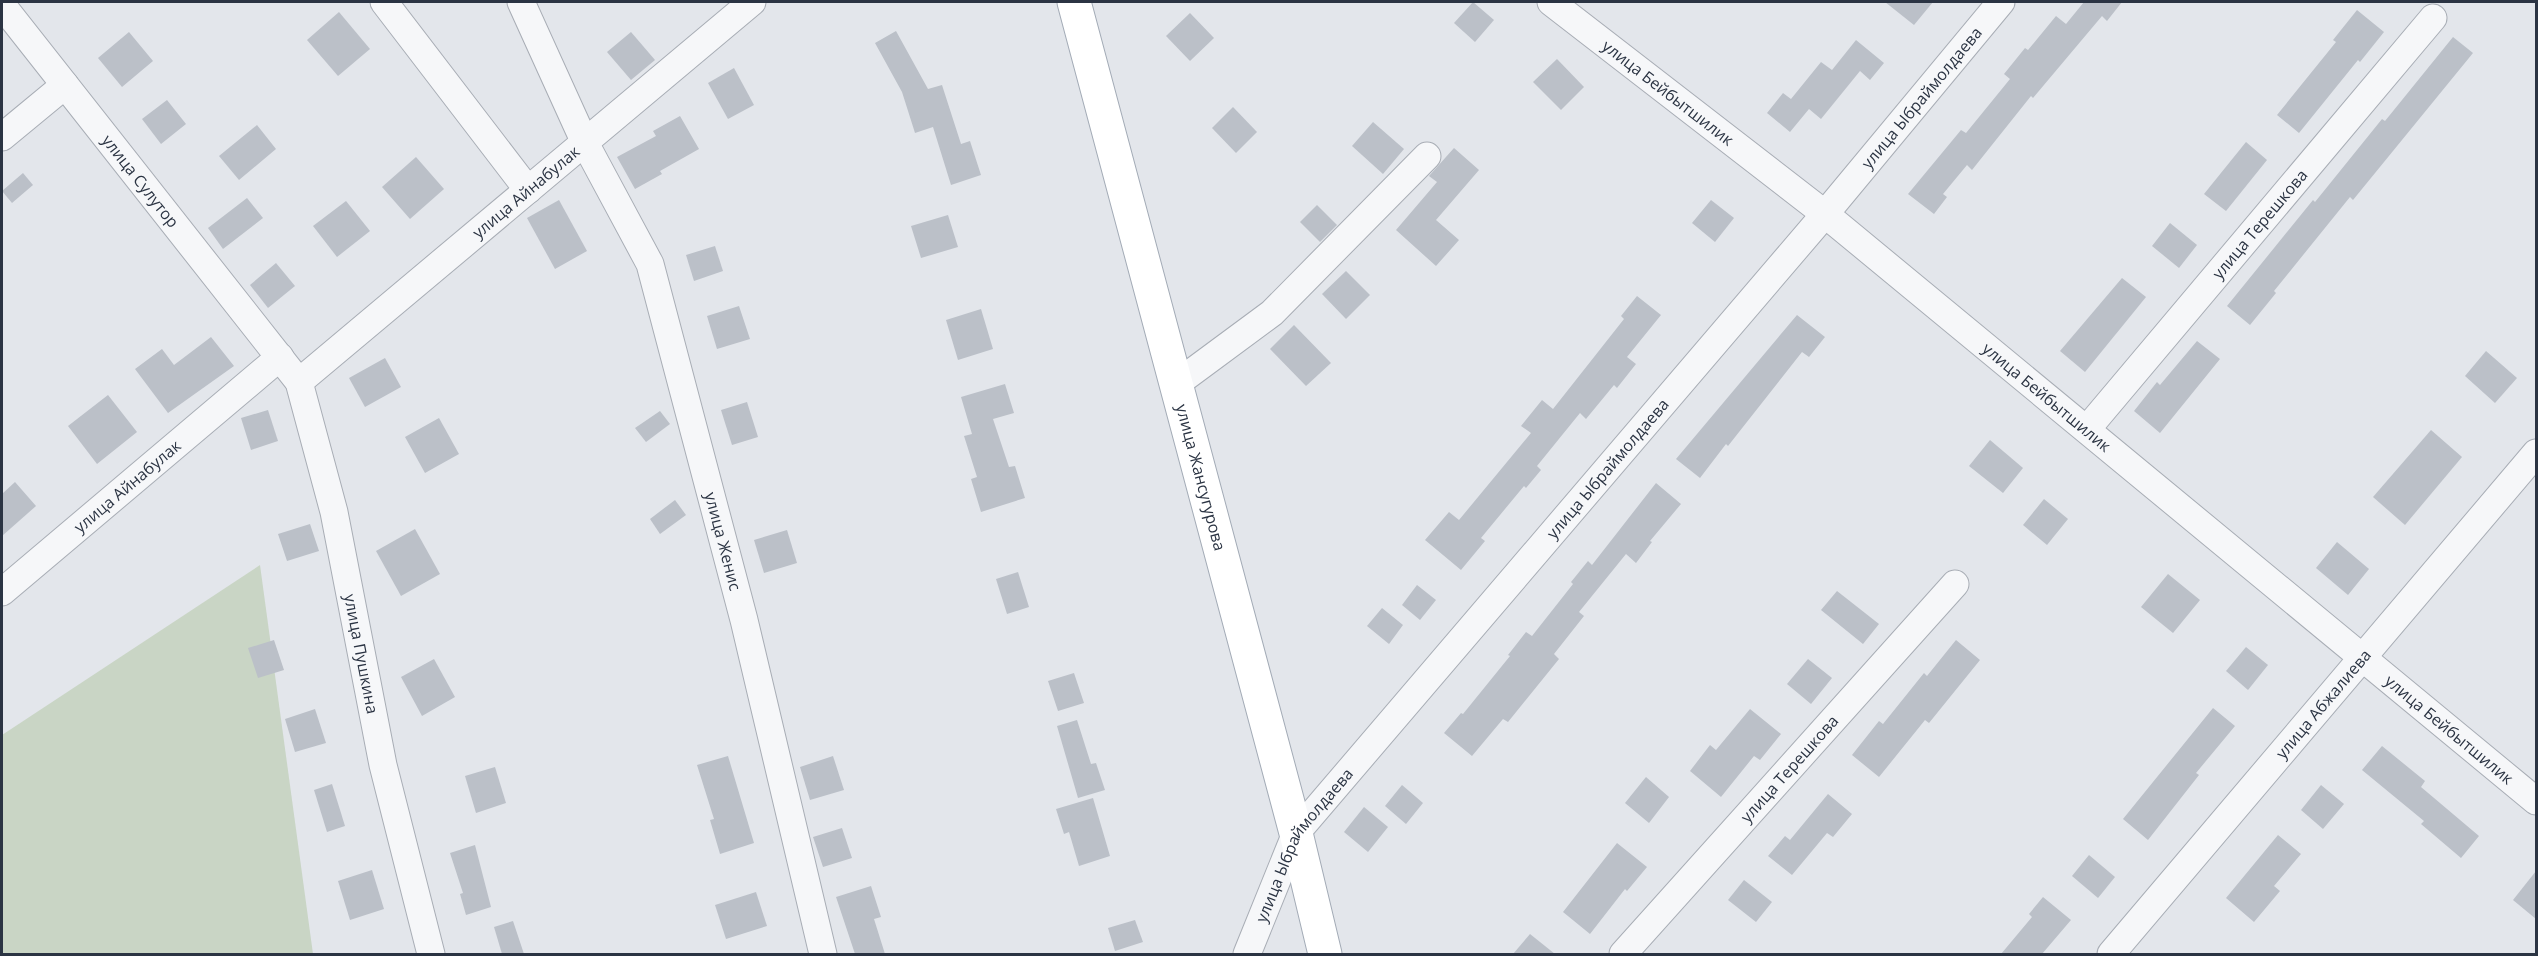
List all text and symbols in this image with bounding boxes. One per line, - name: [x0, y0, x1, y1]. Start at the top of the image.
- street label: улица Ыбраймолдаева: [1856, 22, 1987, 173]
- street label: улица Бейбытшилик: [1598, 35, 1739, 151]
- street label: улица Сулутор: [97, 130, 184, 232]
- street label: улица Айнабулак: [468, 140, 585, 243]
- street label: улица Терешкова: [2207, 164, 2312, 284]
- street label: улица Бейбытшилик: [1978, 337, 2116, 457]
- street label: улица Ыбраймолдаева: [1541, 394, 1674, 543]
- street label: улица Жансугурова: [1171, 402, 1231, 553]
- street label: улица Айнабулак: [69, 434, 186, 538]
- street label: улица Женис: [700, 490, 747, 593]
- street label: улица Пушкина: [339, 592, 384, 716]
- street label: улица Абжалиева: [2270, 644, 2376, 763]
- street label: улица Бейбытшилик: [2380, 670, 2519, 790]
- street label: улица Терешкова: [1735, 710, 1843, 827]
- street label: улица Ыбраймолдаева: [1250, 763, 1358, 926]

